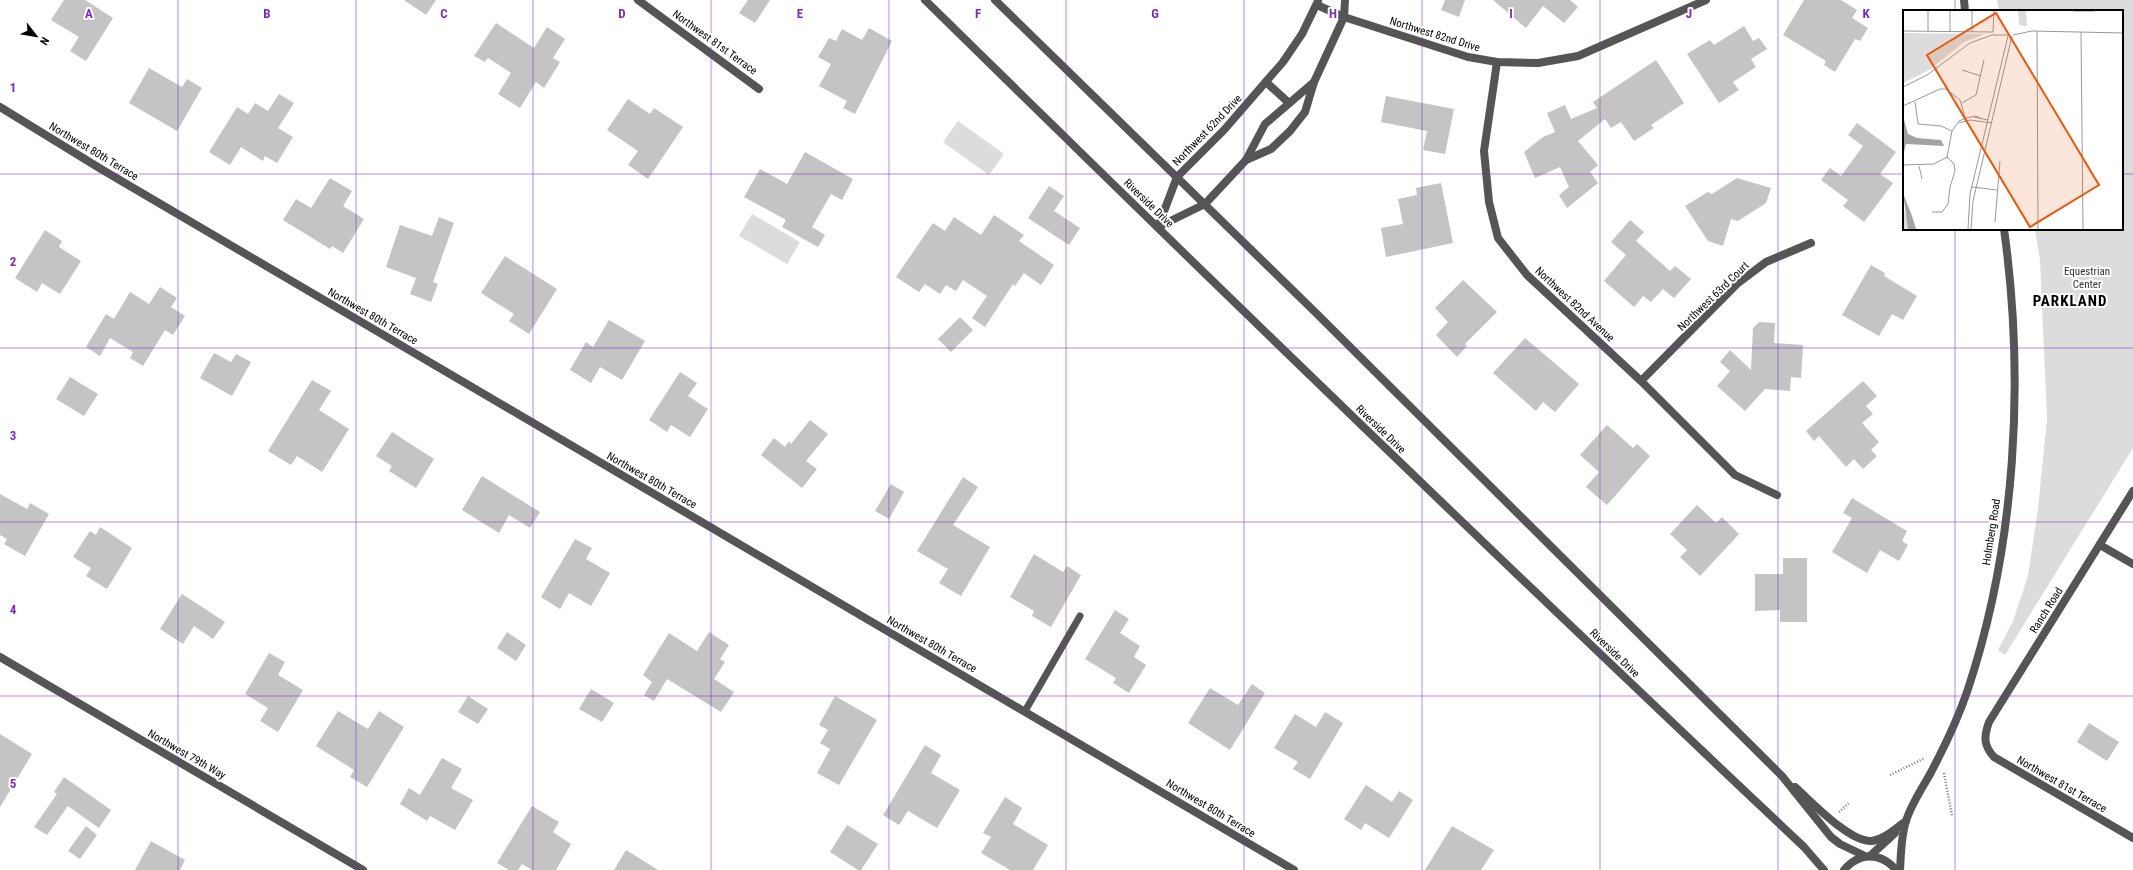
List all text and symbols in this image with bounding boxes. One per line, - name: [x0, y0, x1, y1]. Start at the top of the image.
- text: A: [85, 6, 93, 21]
- text: B: [263, 6, 271, 21]
- text: C: [440, 6, 448, 21]
- text: D: [618, 6, 626, 21]
- text: E: [797, 6, 804, 21]
- text: F: [975, 6, 981, 21]
- text: G: [1151, 6, 1159, 21]
- text: H: [1329, 6, 1337, 21]
- text: I: [1509, 6, 1513, 21]
- text: J: [1686, 6, 1692, 21]
- text: K: [1862, 6, 1870, 21]
- street label: Northwest 81st Terrace: [670, 7, 760, 77]
- inset map: [1903, 10, 2123, 230]
- street label: Northwest 82nd Drive: [1388, 15, 1482, 54]
- north arrow: [16, 16, 56, 56]
- text: N: [37, 35, 51, 47]
- text: 1: [10, 80, 16, 95]
- street label: Northwest 62nd Drive: [1170, 92, 1245, 169]
- street label: Northwest 80th Terrace: [47, 120, 141, 183]
- street label: Riverside Drive: [1121, 176, 1176, 230]
- text: 2: [10, 254, 17, 269]
- street label: Northwest 63rd Court: [1675, 259, 1752, 334]
- street label: Northwest 82nd Avenue: [1532, 264, 1617, 344]
- park label: Equestrian Center: [2064, 265, 2110, 291]
- street label: Northwest 80th Terrace: [325, 285, 420, 347]
- district label: PARKLAND: [2033, 292, 2107, 310]
- street label: Riverside Drive: [1353, 402, 1408, 456]
- text: 3: [10, 428, 16, 443]
- street label: Northwest 80th Terrace: [604, 449, 699, 511]
- street label: Holmberg Road: [1980, 498, 2003, 566]
- street label: Ranch Road: [2027, 585, 2066, 636]
- text: 4: [10, 602, 17, 617]
- street label: Northwest 80th Terrace: [884, 613, 979, 675]
- street label: Riverside Drive: [1587, 626, 1642, 680]
- street label: Northwest 79th Way: [146, 727, 228, 782]
- street label: Northwest 81st Terrace: [2015, 753, 2109, 815]
- text: 5: [10, 776, 17, 791]
- street label: Northwest 80th Terrace: [1164, 777, 1258, 840]

